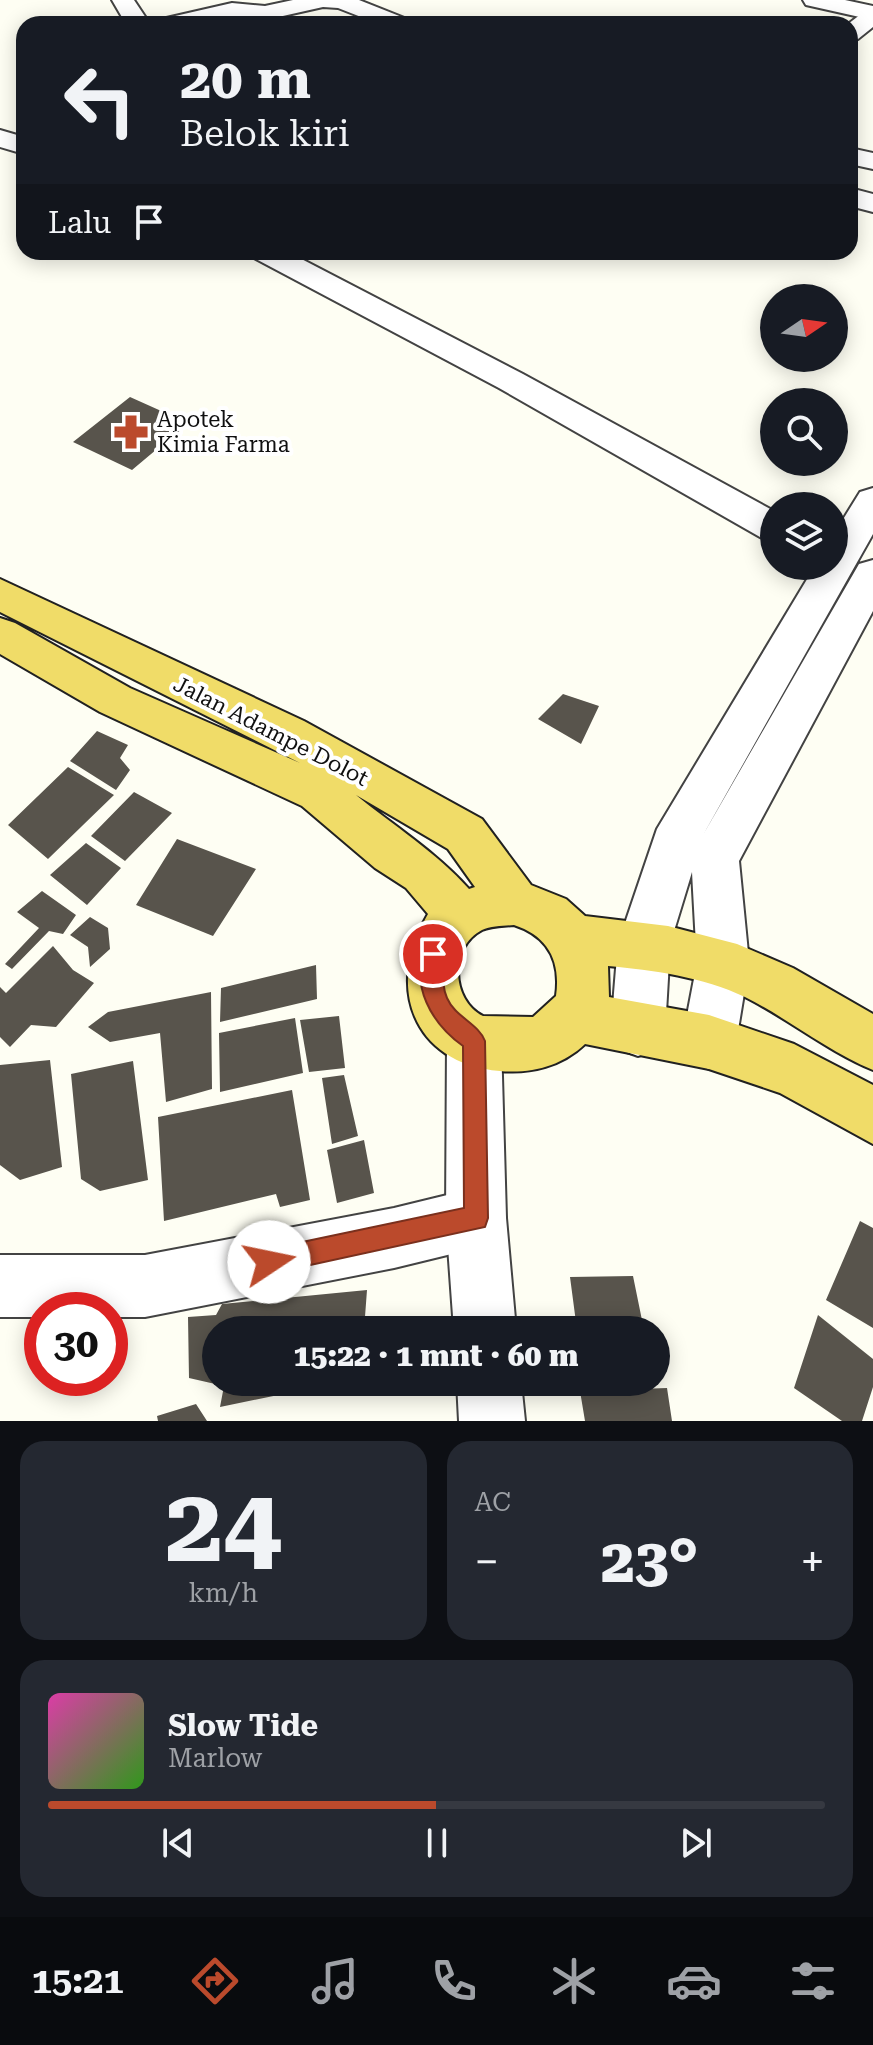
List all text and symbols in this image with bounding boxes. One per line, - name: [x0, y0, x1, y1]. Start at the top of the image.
- text: 20 m: [180, 46, 311, 112]
- icon: left: [48, 48, 152, 152]
- text: Belok kiri: [180, 113, 349, 155]
- icon: arrive: [127, 200, 171, 244]
- text: Lalu: [48, 205, 111, 240]
- north arrow: [760, 284, 848, 372]
- map controls: [760, 284, 848, 580]
- button: search: [760, 388, 848, 476]
- place label: Apotek Kimia Farma: [157, 407, 290, 457]
- pharmacy icon: Apotek Kimia Farma: [112, 413, 150, 451]
- button: layers: [760, 492, 848, 580]
- street label: Jalan Adampe Dolot: [170, 671, 372, 791]
- pin: [399, 920, 467, 988]
- icon: arrive: [411, 932, 455, 976]
- position arrow: [227, 1220, 311, 1304]
- speed limit sign: 30: [24, 1292, 128, 1396]
- text: 15:22 · 1 mnt · 60 m: [294, 1338, 578, 1373]
- text: 24: [165, 1465, 281, 1586]
- text: AC: [475, 1487, 511, 1517]
- text: 23°: [601, 1526, 698, 1597]
- text: −: [475, 1536, 499, 1588]
- text: +: [800, 1536, 825, 1588]
- text: km/h: [188, 1578, 258, 1608]
- text: Slow Tide: [168, 1708, 318, 1743]
- text: Marlow: [168, 1743, 262, 1773]
- icon: previous: [156, 1821, 200, 1865]
- icon: pause: [415, 1821, 459, 1865]
- icon: next: [674, 1821, 718, 1865]
- icon: directions: [187, 1953, 243, 2009]
- icon: music: [307, 1953, 363, 2009]
- icon: phone: [426, 1953, 482, 2009]
- icon: climate: [546, 1953, 602, 2009]
- icon: car: [666, 1953, 722, 2009]
- icon: filters: [785, 1953, 841, 2009]
- text: 15:21: [32, 1960, 124, 2002]

